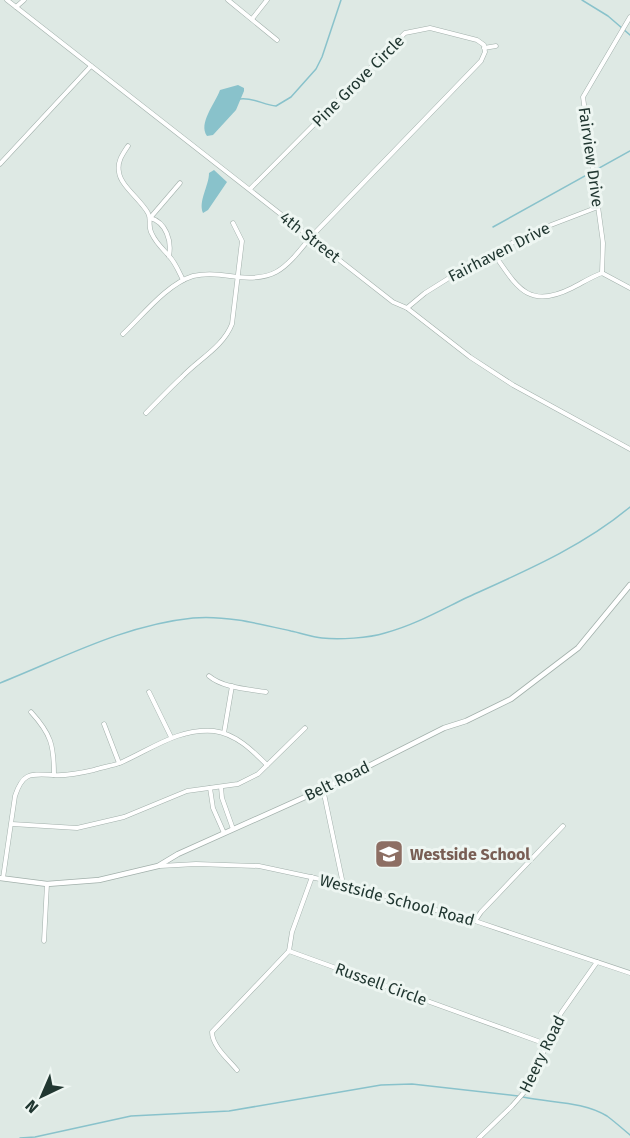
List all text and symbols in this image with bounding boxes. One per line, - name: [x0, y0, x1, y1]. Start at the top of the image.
- street label: Pine Grove Circle: [308, 31, 408, 131]
- street label: Fairview Drive: [575, 106, 607, 208]
- street label: 4th Street: [276, 208, 344, 267]
- street label: Fairhaven Drive: [445, 218, 553, 286]
- street label: Belt Road: [301, 757, 373, 805]
- school or university icon: Westside School: [373, 838, 405, 870]
- place label: Westside School: [410, 845, 530, 864]
- street label: Westside School Road: [317, 870, 477, 930]
- street label: Russell Circle: [333, 959, 429, 1009]
- street label: Heery Road: [515, 1012, 569, 1096]
- north arrow: [12, 1066, 72, 1126]
- text: N: [22, 1096, 42, 1117]

